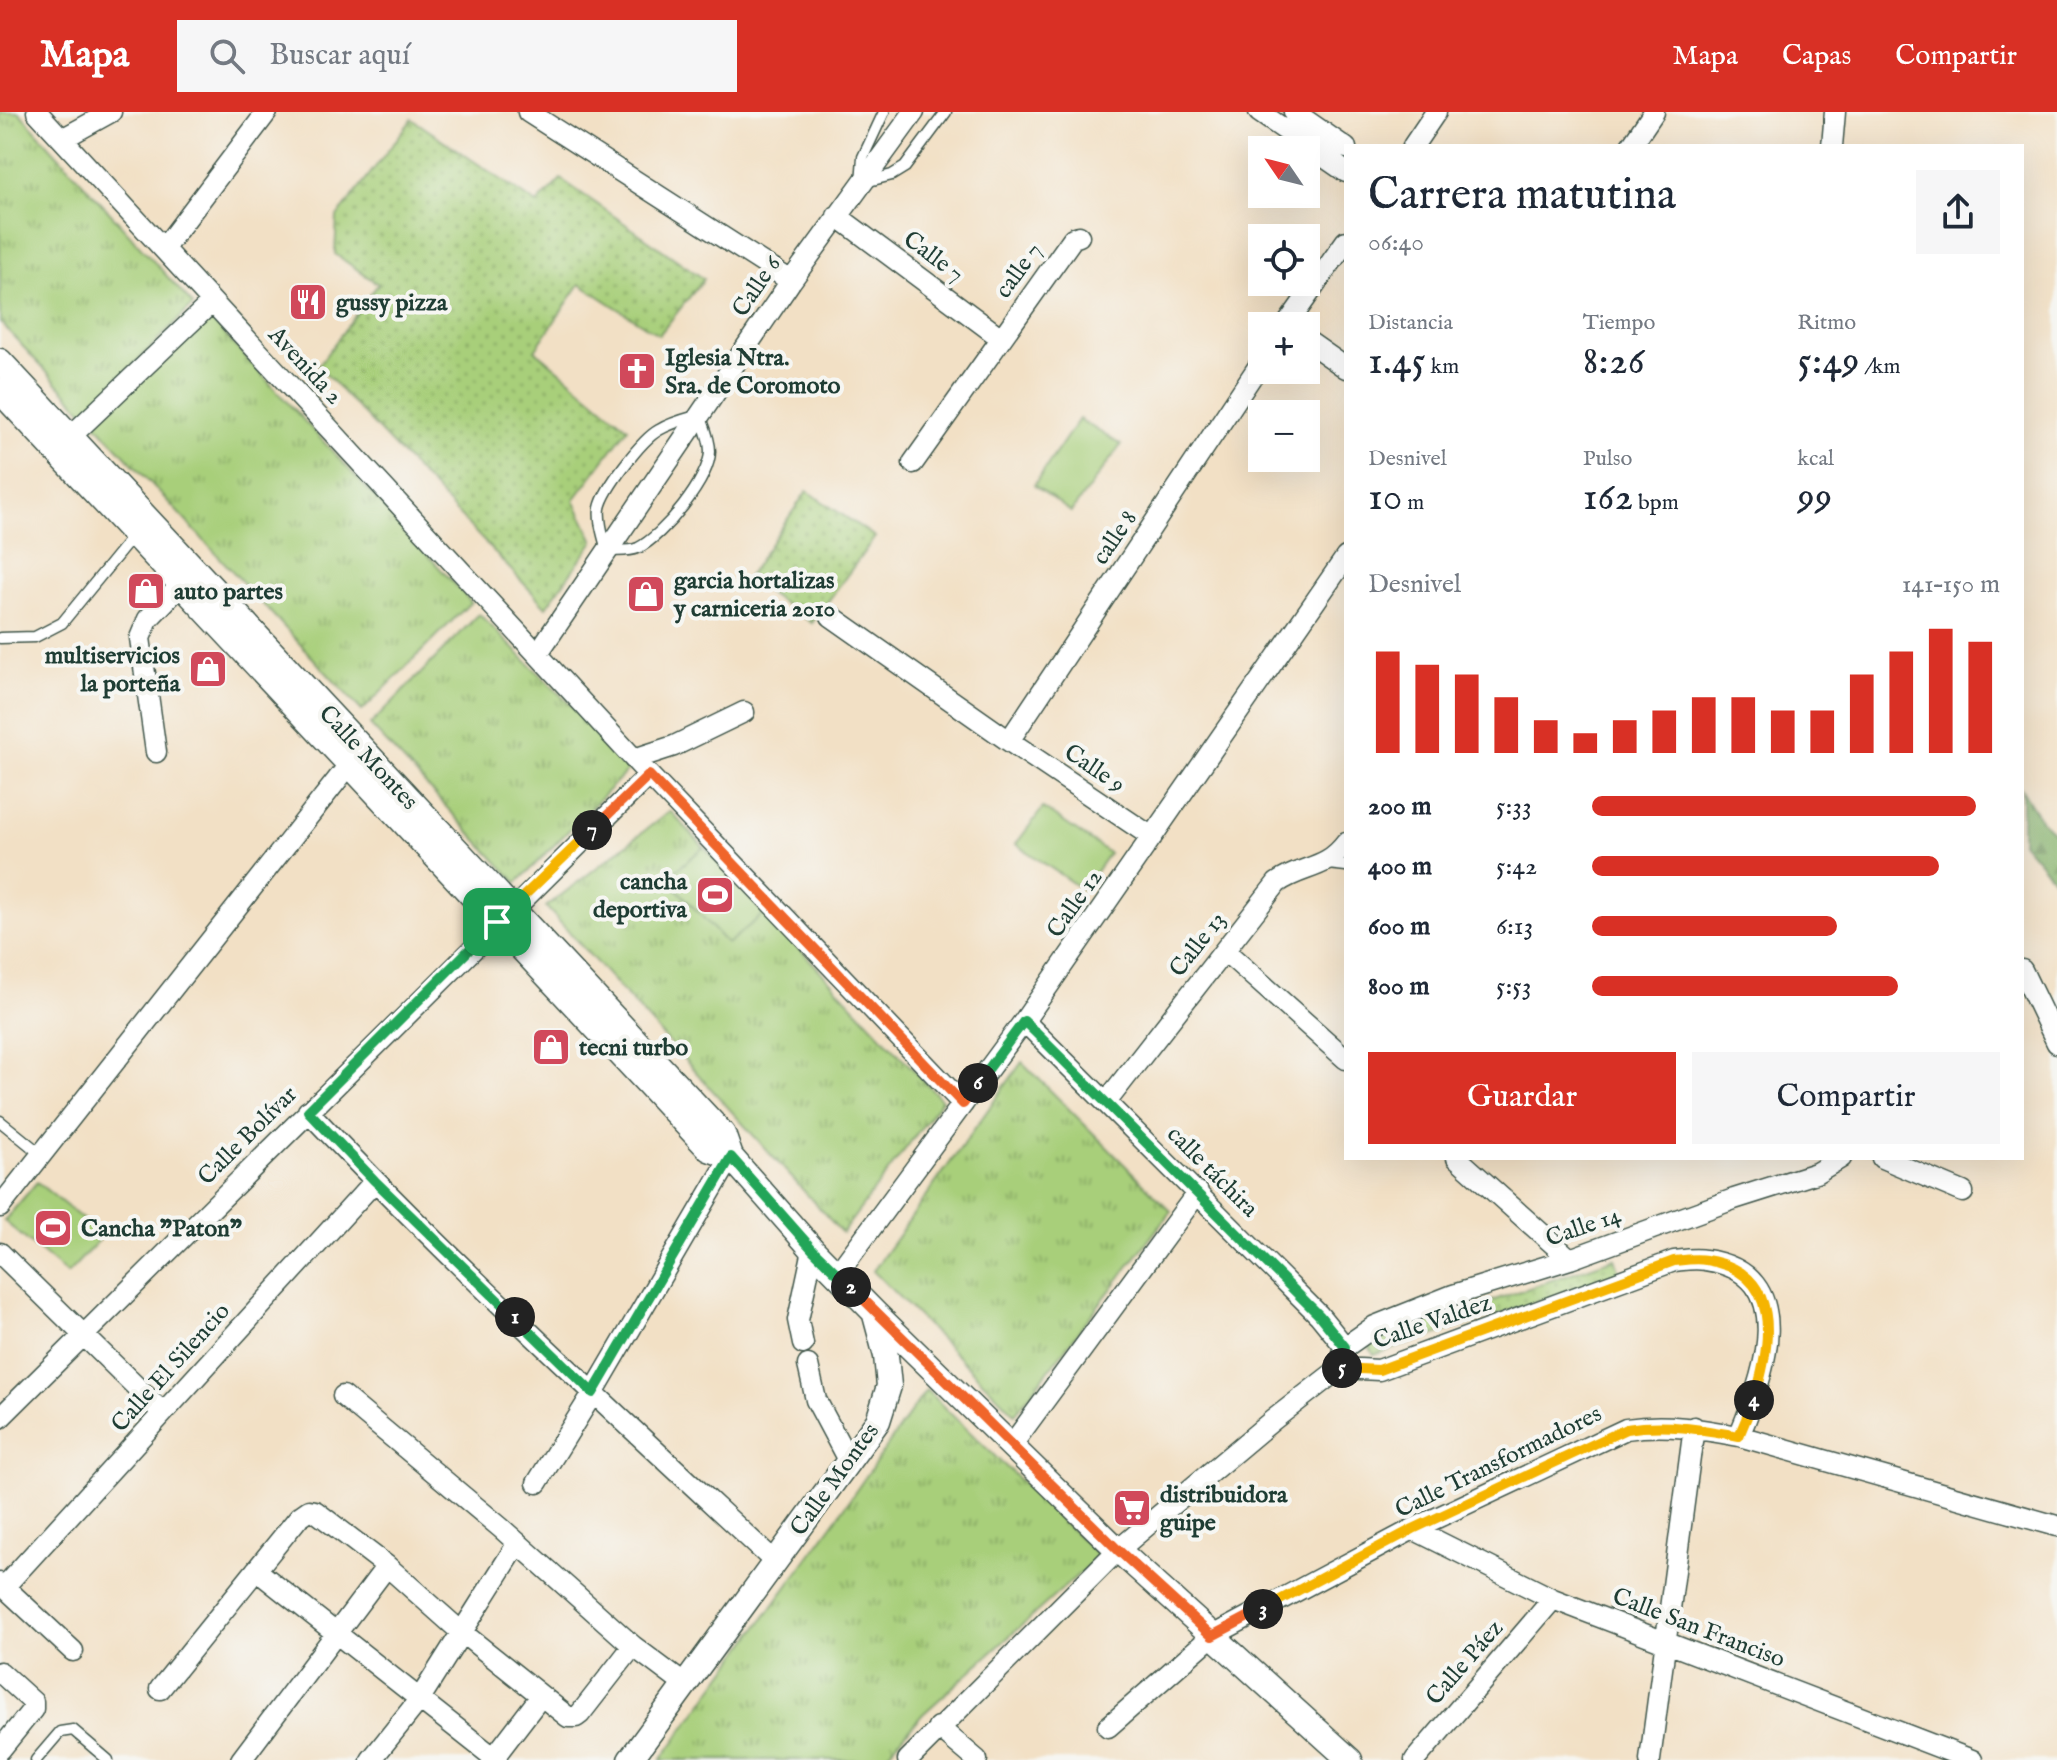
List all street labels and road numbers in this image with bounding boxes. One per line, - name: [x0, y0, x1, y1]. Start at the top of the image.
- street label: Calle 7: [897, 224, 970, 290]
- street label: calle 7: [989, 237, 1050, 305]
- street label: Calle 6: [726, 250, 789, 323]
- street label: Avenida 2: [260, 320, 349, 412]
- street label: calle 8: [1086, 505, 1145, 571]
- street label: Calle Montes: [311, 699, 424, 817]
- street label: Calle 9: [1058, 738, 1131, 801]
- street label: Calle 12: [1040, 863, 1110, 944]
- street label: Calle 13: [1163, 906, 1233, 984]
- street label: Calle Bolívar: [192, 1080, 304, 1192]
- street label: calle táchira: [1160, 1120, 1265, 1225]
- street label: Calle 14: [1542, 1200, 1625, 1255]
- street label: Calle Valdez: [1369, 1288, 1496, 1357]
- street label: Calle El Silencio: [105, 1297, 237, 1439]
- street label: Calle Transformadores: [1390, 1399, 1607, 1526]
- street label: Calle Montes: [784, 1417, 887, 1543]
- street label: Calle San Franciso: [1608, 1581, 1789, 1676]
- street label: Calle Páez: [1420, 1614, 1511, 1712]

